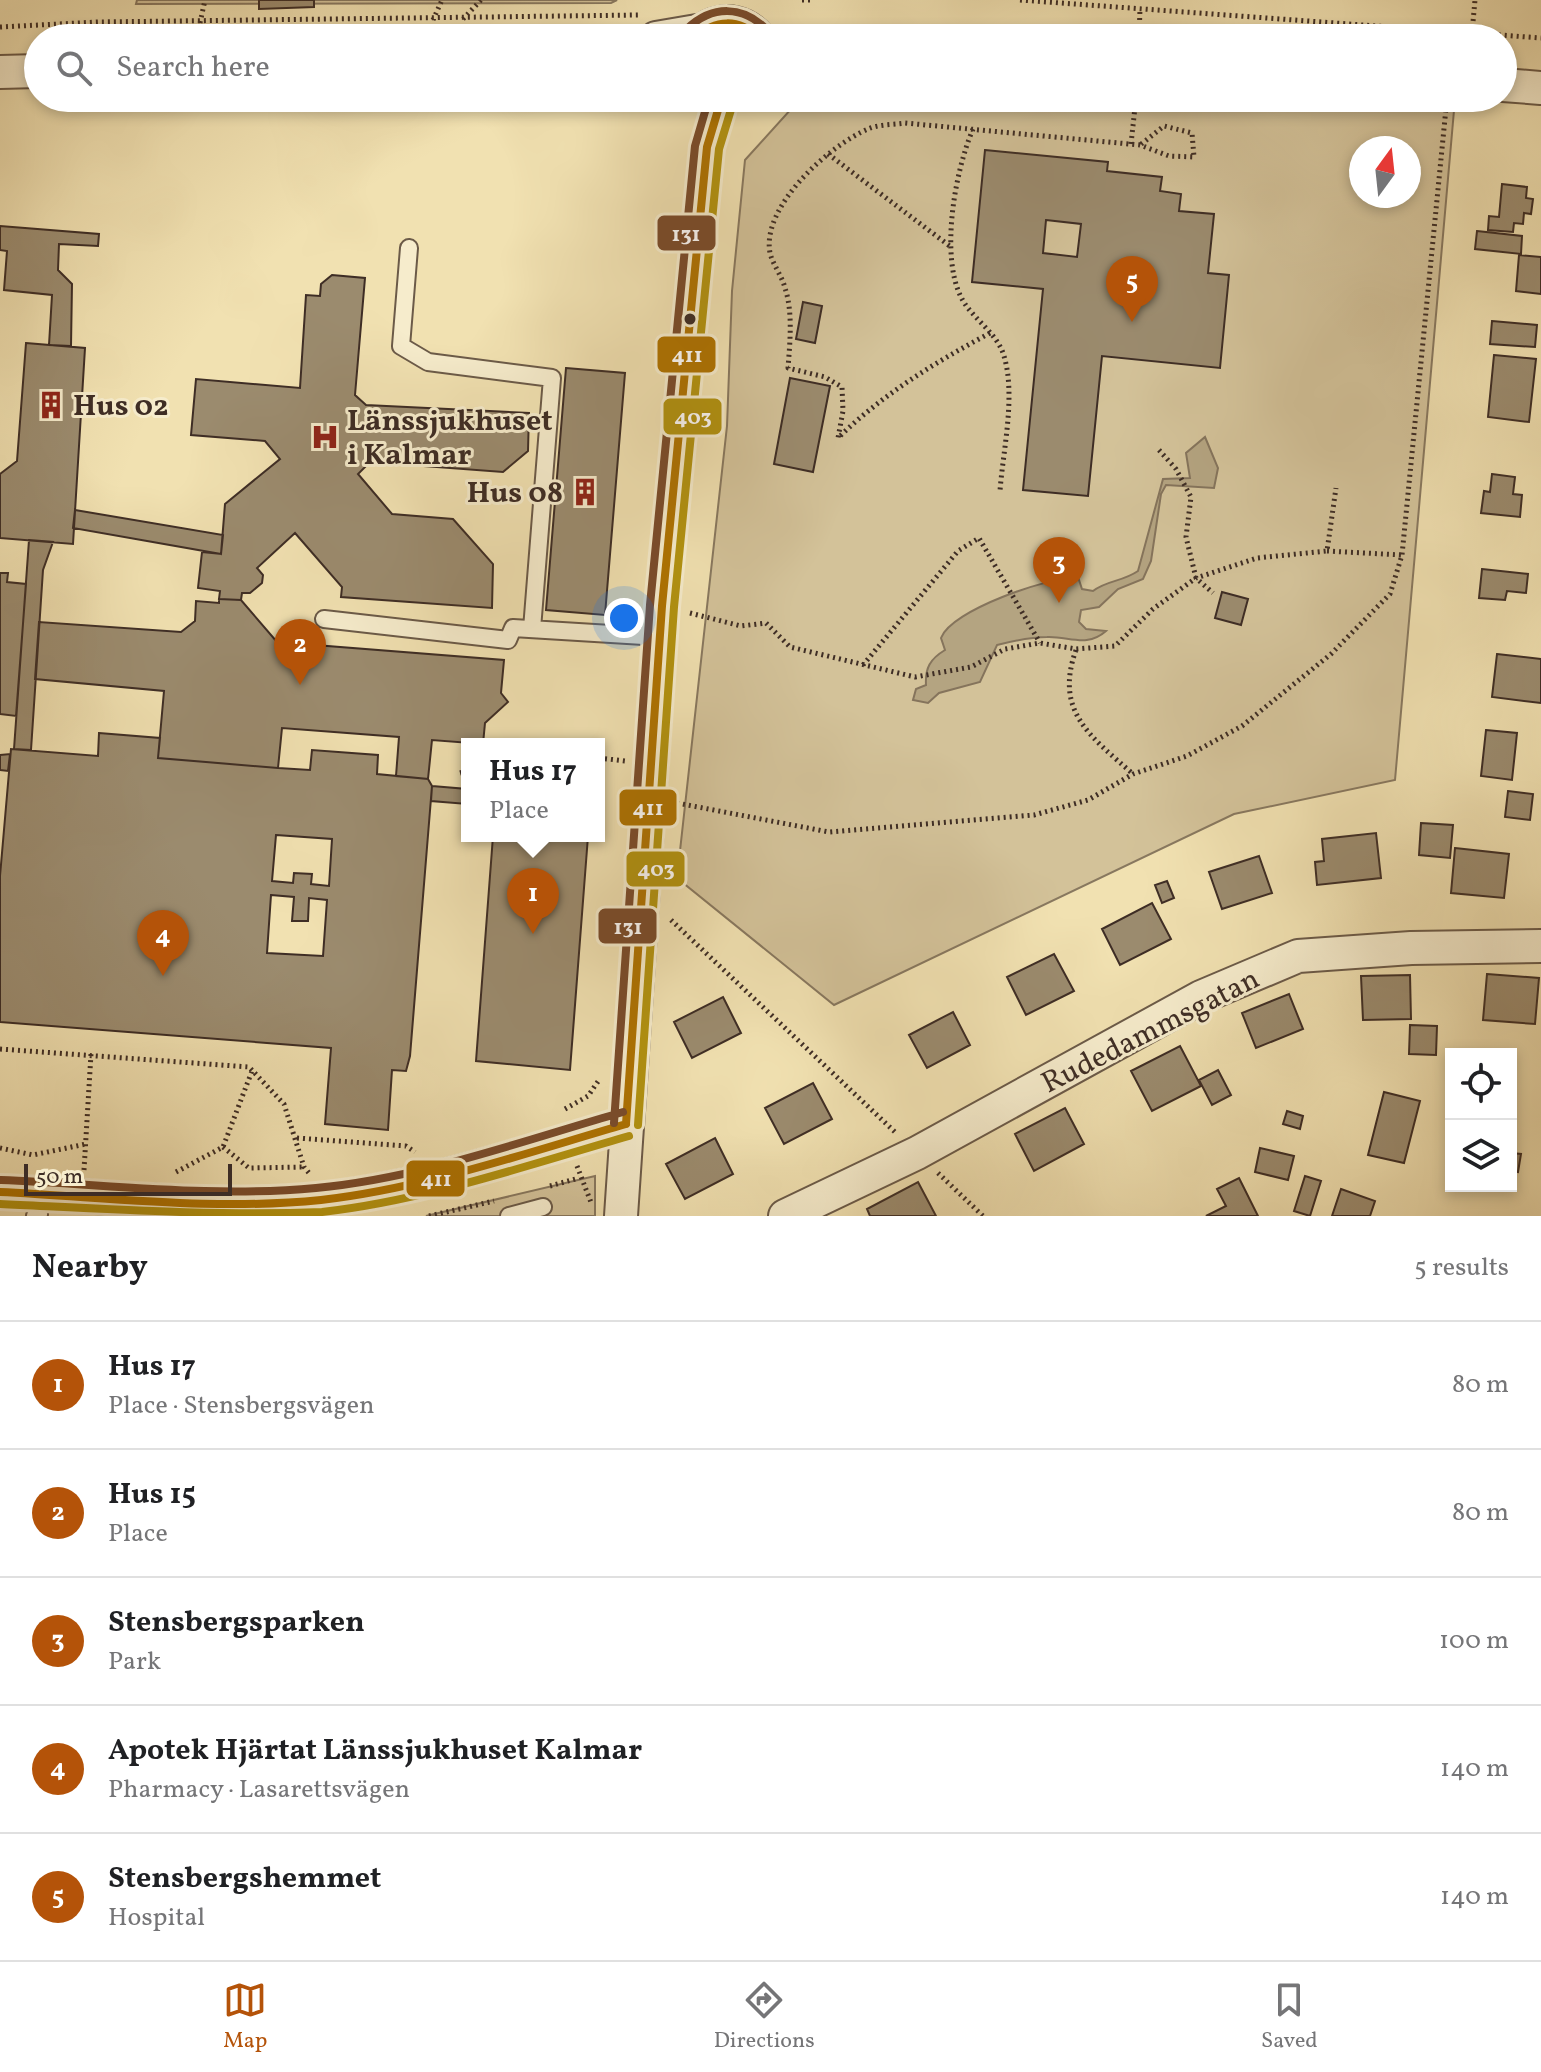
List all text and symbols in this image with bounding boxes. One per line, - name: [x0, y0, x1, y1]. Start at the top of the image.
- search box: [24, 24, 1517, 112]
- icon: search: [52, 46, 96, 90]
- text: Search here: [116, 47, 270, 89]
- north arrow: [1349, 136, 1421, 208]
- line badge: 131: [656, 214, 717, 252]
- text: 131: [672, 220, 700, 251]
- pin: 5: [1106, 256, 1158, 322]
- unlabelled marker: [682, 311, 698, 327]
- line badge: 411: [656, 335, 717, 374]
- text: 411: [671, 341, 703, 372]
- place label: Hus 02: [73, 386, 169, 428]
- building icon: Hus 02: [36, 390, 66, 420]
- line badge: 403: [662, 397, 723, 436]
- place label: Länssjukhuset i Kalmar: [347, 401, 553, 477]
- text: 403: [674, 403, 712, 434]
- hospital icon: Länssjukhuset i Kalmar: [310, 422, 340, 452]
- place label: Hus 08: [467, 473, 563, 515]
- building icon: Hus 08: [570, 477, 600, 507]
- pin: 3: [1033, 537, 1085, 603]
- your location: [604, 598, 644, 638]
- pin: 2: [274, 619, 326, 685]
- popup: [461, 738, 605, 842]
- text: Hus 17: [489, 751, 577, 793]
- line badge: 411: [618, 788, 678, 827]
- text: Place: [489, 793, 549, 829]
- text: 411: [632, 794, 664, 825]
- line badge: 403: [625, 850, 686, 888]
- text: 403: [637, 855, 675, 886]
- pin: 1: [507, 868, 559, 934]
- line badge: 131: [597, 907, 658, 945]
- pin: 4: [137, 910, 189, 976]
- text: 131: [614, 913, 642, 944]
- street label: Rudedammsgatan: [1035, 959, 1267, 1105]
- map controls: [1445, 1048, 1517, 1192]
- button: locate: [1445, 1048, 1517, 1120]
- button: layers: [1445, 1120, 1517, 1192]
- line badge: 411: [405, 1159, 466, 1198]
- scale bar: [24, 1160, 232, 1196]
- text: 50 m: [36, 1162, 83, 1193]
- text: 411: [420, 1165, 452, 1196]
- text: Nearby: [32, 1245, 148, 1292]
- text: 5 results: [1414, 1250, 1509, 1286]
- text: Hus 17: [108, 1346, 196, 1388]
- text: 1: [53, 1367, 63, 1403]
- text: 80 m: [1452, 1367, 1509, 1403]
- text: Place · Stensbergsvägen: [108, 1388, 375, 1424]
- text: Hus 15: [108, 1474, 196, 1516]
- text: 2: [51, 1495, 65, 1531]
- text: 80 m: [1452, 1495, 1509, 1531]
- text: Place: [108, 1516, 168, 1552]
- text: Stensbergsparken: [108, 1602, 365, 1644]
- text: 3: [51, 1623, 65, 1659]
- text: 100 m: [1439, 1623, 1509, 1659]
- text: Park: [108, 1644, 161, 1680]
- text: Apotek Hjärtat Länssjukhuset Kalmar: [108, 1730, 642, 1772]
- text: 4: [50, 1751, 66, 1787]
- text: 140 m: [1440, 1751, 1509, 1787]
- text: Pharmacy · Lasarettsvägen: [108, 1772, 410, 1808]
- text: Stensbergshemmet: [108, 1858, 381, 1900]
- text: 5: [52, 1879, 64, 1915]
- text: 140 m: [1440, 1879, 1509, 1915]
- text: Hospital: [108, 1900, 205, 1936]
- tab: Map: [223, 1978, 267, 2057]
- tab: Directions: [714, 1978, 815, 2057]
- tab: Saved: [1261, 1978, 1318, 2057]

